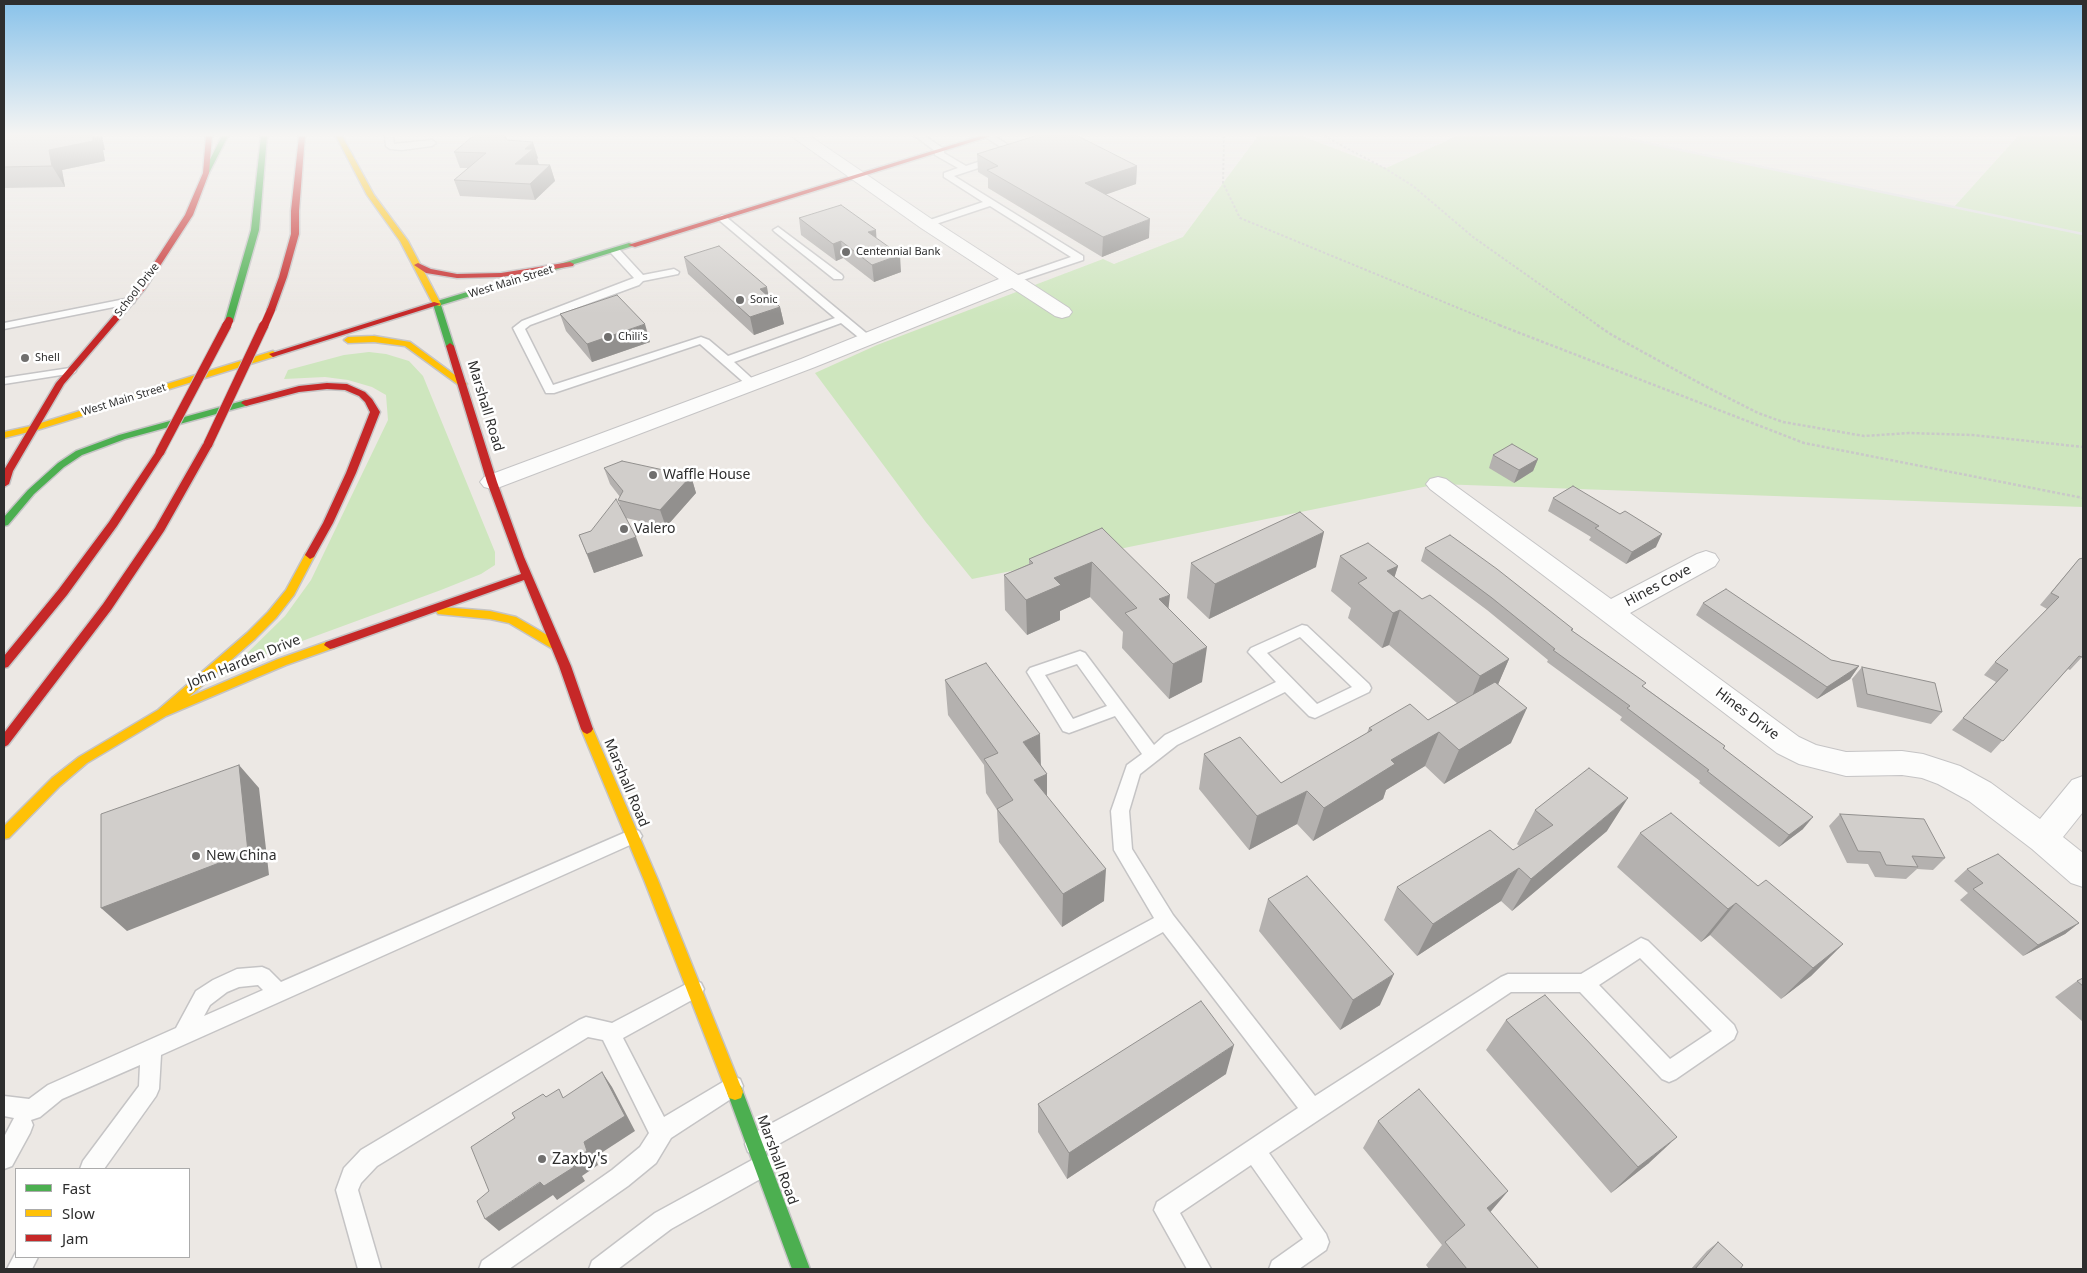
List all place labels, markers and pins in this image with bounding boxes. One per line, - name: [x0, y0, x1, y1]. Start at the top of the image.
- place label: Centennial Bank: [856, 245, 940, 259]
- marker: Centennial Bank: [840, 246, 852, 258]
- place label: Sonic: [750, 293, 778, 307]
- marker: Sonic: [734, 294, 746, 306]
- place label: Chili's: [618, 330, 648, 344]
- marker: Chili's: [602, 331, 614, 343]
- place label: Shell: [35, 351, 60, 365]
- marker: Shell: [19, 352, 31, 364]
- place label: Waffle House: [663, 467, 750, 483]
- marker: Waffle House: [647, 469, 659, 481]
- place label: Valero: [634, 521, 675, 537]
- marker: Valero: [618, 523, 630, 535]
- place label: New China: [206, 848, 277, 864]
- marker: New China: [190, 850, 202, 862]
- place label: Zaxby's: [552, 1149, 608, 1169]
- marker: Zaxby's: [536, 1153, 548, 1165]

